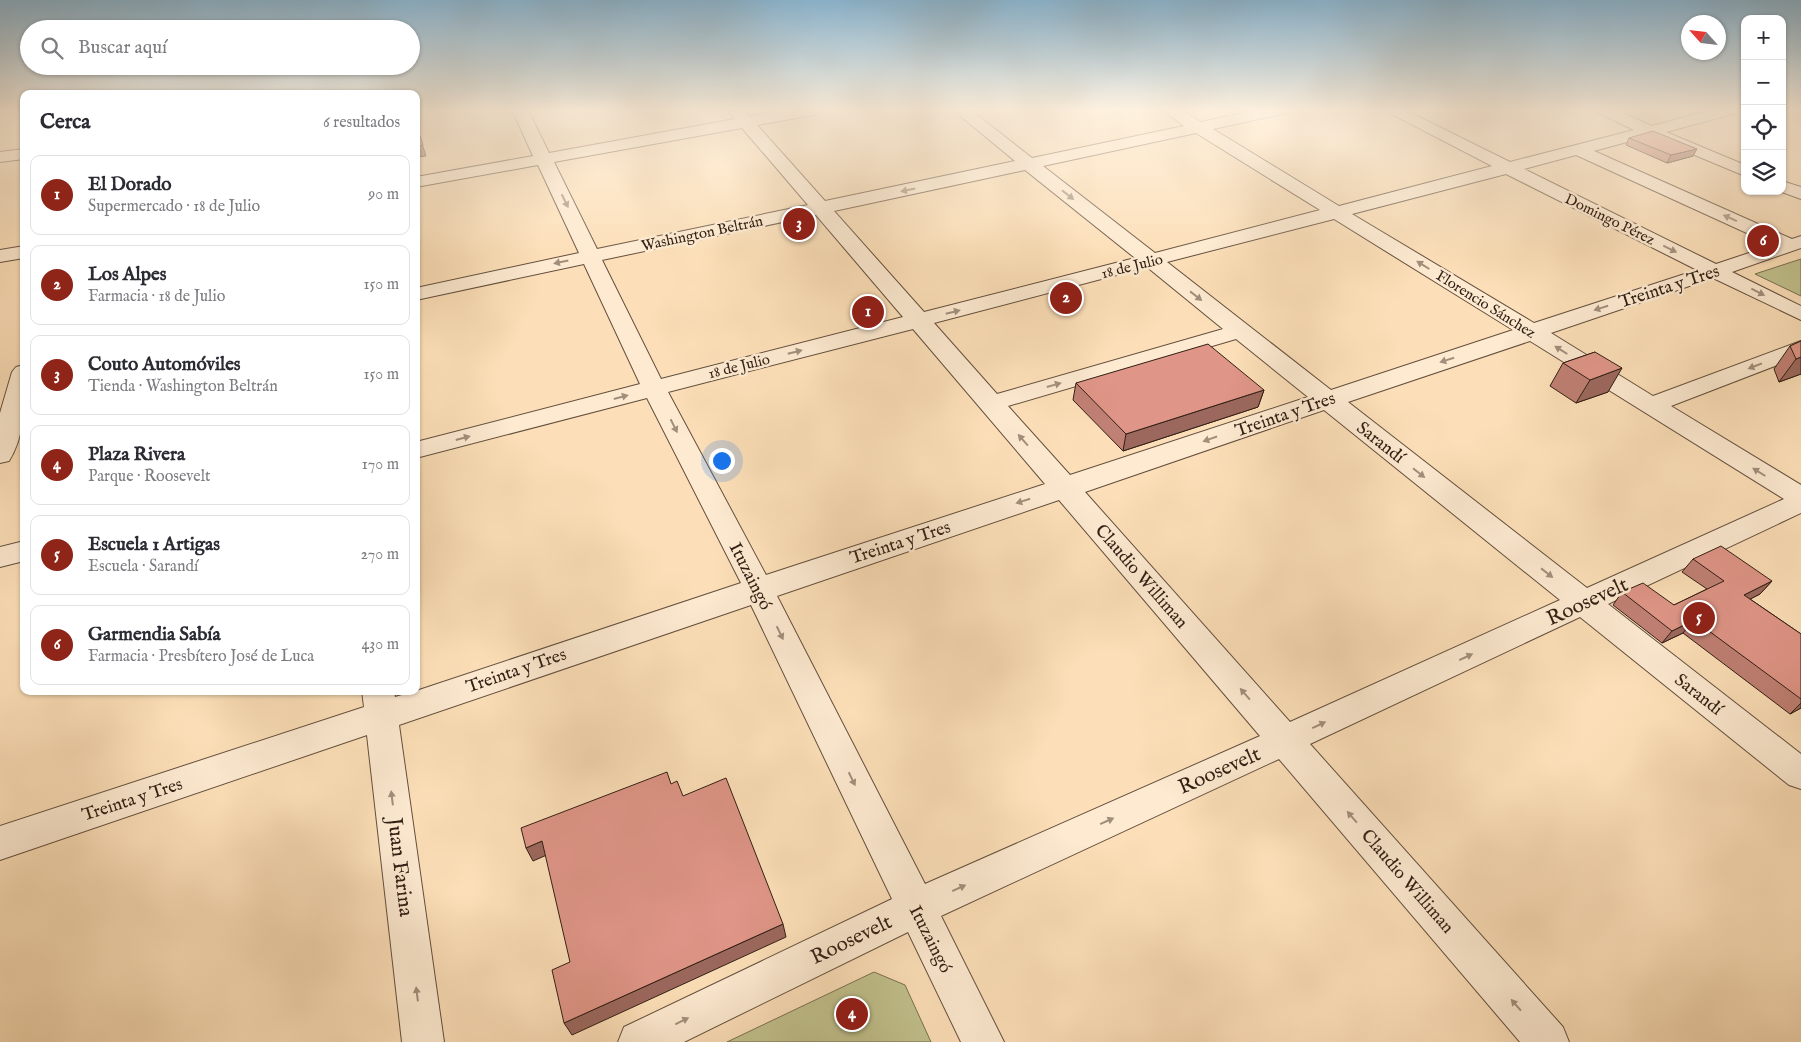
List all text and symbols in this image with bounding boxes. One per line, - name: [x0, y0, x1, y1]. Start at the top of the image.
- north arrow: [1681, 15, 1726, 60]
- map controls: [1741, 15, 1786, 195]
- button: +: [1741, 15, 1786, 60]
- search box: [20, 20, 420, 75]
- icon: search: [38, 34, 66, 62]
- text: Buscar aquí: [78, 36, 167, 60]
- button: −: [1741, 60, 1786, 105]
- button: locate: [1741, 105, 1786, 150]
- text: Cerca: [40, 109, 90, 136]
- text: 6 resultados: [323, 113, 400, 133]
- button: layers: [1741, 150, 1786, 195]
- text: El Dorado: [88, 173, 172, 197]
- text: 1: [54, 185, 60, 205]
- text: 90 m: [368, 185, 399, 205]
- one-way arrow: [901, 186, 916, 194]
- street label: Domingo Pérez: [1562, 189, 1658, 249]
- one-way arrow: [1061, 190, 1075, 200]
- one-way arrow: [561, 194, 569, 208]
- text: Supermercado · 18 de Julio: [88, 197, 260, 217]
- pin: 3: [783, 205, 815, 243]
- street label: Washington Beltrán: [640, 211, 765, 256]
- one-way arrow: [1723, 213, 1737, 221]
- pin: 6: [1747, 222, 1779, 260]
- one-way arrow: [1663, 245, 1678, 253]
- street label: 18 de Julio: [1099, 250, 1165, 283]
- one-way arrow: [552, 259, 568, 267]
- one-way arrow: [1416, 260, 1429, 270]
- street label: Treinta y Tres: [1616, 260, 1723, 315]
- text: Los Alpes: [88, 263, 167, 287]
- street label: Florencio Sánchez: [1432, 266, 1539, 343]
- text: 2: [53, 275, 61, 295]
- text: 150 m: [364, 275, 399, 295]
- pin: 2: [1050, 279, 1082, 317]
- text: Farmacia · 18 de Julio: [88, 287, 225, 307]
- one-way arrow: [1750, 288, 1765, 297]
- one-way arrow: [1189, 290, 1202, 301]
- pin: 1: [852, 293, 884, 331]
- one-way arrow: [1594, 305, 1609, 312]
- one-way arrow: [945, 308, 960, 316]
- one-way arrow: [1555, 345, 1568, 355]
- one-way arrow: [788, 348, 803, 356]
- street label: 18 de Julio: [706, 350, 772, 383]
- text: Couto Automóviles: [88, 353, 241, 377]
- one-way arrow: [1440, 356, 1455, 364]
- one-way arrow: [1748, 362, 1763, 370]
- text: 3: [54, 365, 60, 385]
- text: 150 m: [364, 365, 399, 385]
- text: Tienda · Washington Beltrán: [88, 377, 278, 397]
- one-way arrow: [1047, 380, 1062, 388]
- street label: Treinta y Tres: [1232, 388, 1339, 443]
- one-way arrow: [613, 392, 628, 400]
- street label: Sarandí: [1351, 417, 1410, 470]
- one-way arrow: [670, 419, 678, 433]
- one-way arrow: [456, 433, 471, 441]
- one-way arrow: [1017, 435, 1029, 447]
- one-way arrow: [1202, 435, 1217, 443]
- text: Plaza Rivera: [88, 443, 185, 467]
- your location: [709, 448, 735, 474]
- text: 4: [53, 455, 61, 475]
- text: 170 m: [362, 455, 399, 475]
- text: Parque · Roosevelt: [88, 467, 211, 487]
- one-way arrow: [1412, 467, 1425, 478]
- one-way arrow: [1753, 467, 1766, 476]
- one-way arrow: [1015, 498, 1030, 506]
- street label: Treinta y Tres: [847, 516, 954, 571]
- street label: Claudio Williman: [1089, 520, 1193, 634]
- text: Escuela 1 Artigas: [88, 533, 220, 557]
- street label: Ituzaingó: [723, 539, 777, 615]
- text: 5: [54, 545, 60, 565]
- text: 270 m: [360, 545, 399, 565]
- text: Escuela · Sarandí: [88, 557, 198, 577]
- one-way arrow: [1540, 568, 1553, 579]
- street label: Roosevelt: [1542, 572, 1633, 633]
- pin: 5: [1683, 599, 1715, 637]
- text: Garmendia Sabía: [88, 623, 221, 647]
- one-way arrow: [776, 626, 784, 640]
- text: 6: [54, 635, 60, 655]
- text: 430 m: [361, 635, 399, 655]
- street label: Treinta y Tres: [463, 644, 570, 699]
- text: Farmacia · Presbítero José de Luca: [88, 647, 314, 667]
- one-way arrow: [1459, 652, 1474, 661]
- street label: Sarandí: [1669, 669, 1728, 722]
- one-way arrow: [1239, 689, 1251, 701]
- one-way arrow: [1312, 720, 1326, 728]
- street label: Roosevelt: [1174, 741, 1265, 801]
- one-way arrow: [848, 772, 856, 786]
- street label: Treinta y Tres: [79, 773, 186, 828]
- one-way arrow: [388, 789, 396, 805]
- one-way arrow: [1346, 810, 1357, 823]
- street label: Juan Farina: [380, 814, 419, 919]
- one-way arrow: [1100, 816, 1114, 824]
- street label: Claudio Williman: [1355, 825, 1459, 939]
- one-way arrow: [952, 883, 966, 891]
- street label: Ituzaingó: [903, 902, 957, 978]
- street label: Roosevelt: [806, 909, 897, 972]
- one-way arrow: [413, 985, 421, 1001]
- pin: 4: [836, 995, 868, 1033]
- one-way arrow: [1510, 1000, 1522, 1012]
- one-way arrow: [675, 1017, 690, 1025]

